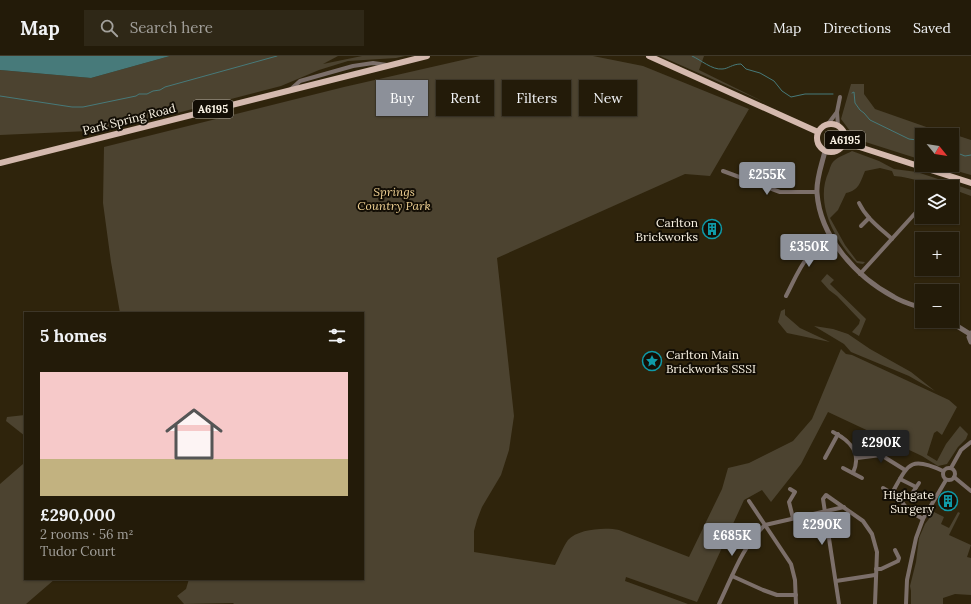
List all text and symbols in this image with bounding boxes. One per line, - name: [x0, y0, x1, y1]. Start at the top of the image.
- search box: [84, 10, 364, 46]
- text: Map: [20, 16, 60, 40]
- icon: search: [98, 17, 120, 39]
- text: Search here: [130, 18, 213, 37]
- text: Map: [773, 19, 801, 37]
- text: Directions: [823, 19, 891, 37]
- text: Saved: [913, 19, 951, 37]
- chip: Buy: [376, 80, 428, 116]
- chip: Rent: [436, 80, 494, 116]
- chip: Filters: [502, 80, 571, 116]
- chip: New: [579, 80, 637, 116]
- street label: Park Spring Road: [81, 100, 177, 138]
- road number: A6195: [193, 100, 233, 118]
- north arrow: [915, 128, 959, 172]
- map controls: [915, 128, 959, 328]
- road number: A6195: [825, 131, 865, 149]
- pin: £255K: [739, 162, 795, 196]
- text: £255K: [748, 166, 786, 183]
- button: layers: [915, 180, 959, 224]
- park label: Springs Country Park: [357, 184, 431, 213]
- place label: Carlton Brickworks: [636, 215, 698, 244]
- building icon: Carlton Brickworks: [701, 218, 723, 240]
- button: +: [915, 232, 959, 276]
- pin: £350K: [781, 234, 837, 268]
- text: £350K: [789, 238, 829, 255]
- button: −: [915, 284, 959, 328]
- text: 5 homes: [40, 325, 107, 347]
- icon: filters: [326, 325, 348, 347]
- place label: Carlton Main Brickworks SSSI: [666, 347, 756, 376]
- place icon: Carlton Main Brickworks SSSI: [641, 350, 663, 372]
- icon: home: [158, 398, 230, 470]
- pin: £290K: [853, 430, 909, 464]
- text: £290K: [861, 434, 901, 451]
- place label: Highgate Surgery: [883, 487, 935, 516]
- building icon: Highgate Surgery: [937, 490, 959, 512]
- text: £290,000: [40, 504, 116, 526]
- pin: £290K: [794, 512, 850, 546]
- text: £290K: [802, 516, 842, 533]
- pin: £685K: [704, 523, 760, 557]
- text: 2 rooms · 56 m²: [40, 526, 134, 543]
- text: £685K: [713, 527, 751, 544]
- text: Tudor Court: [40, 543, 116, 560]

